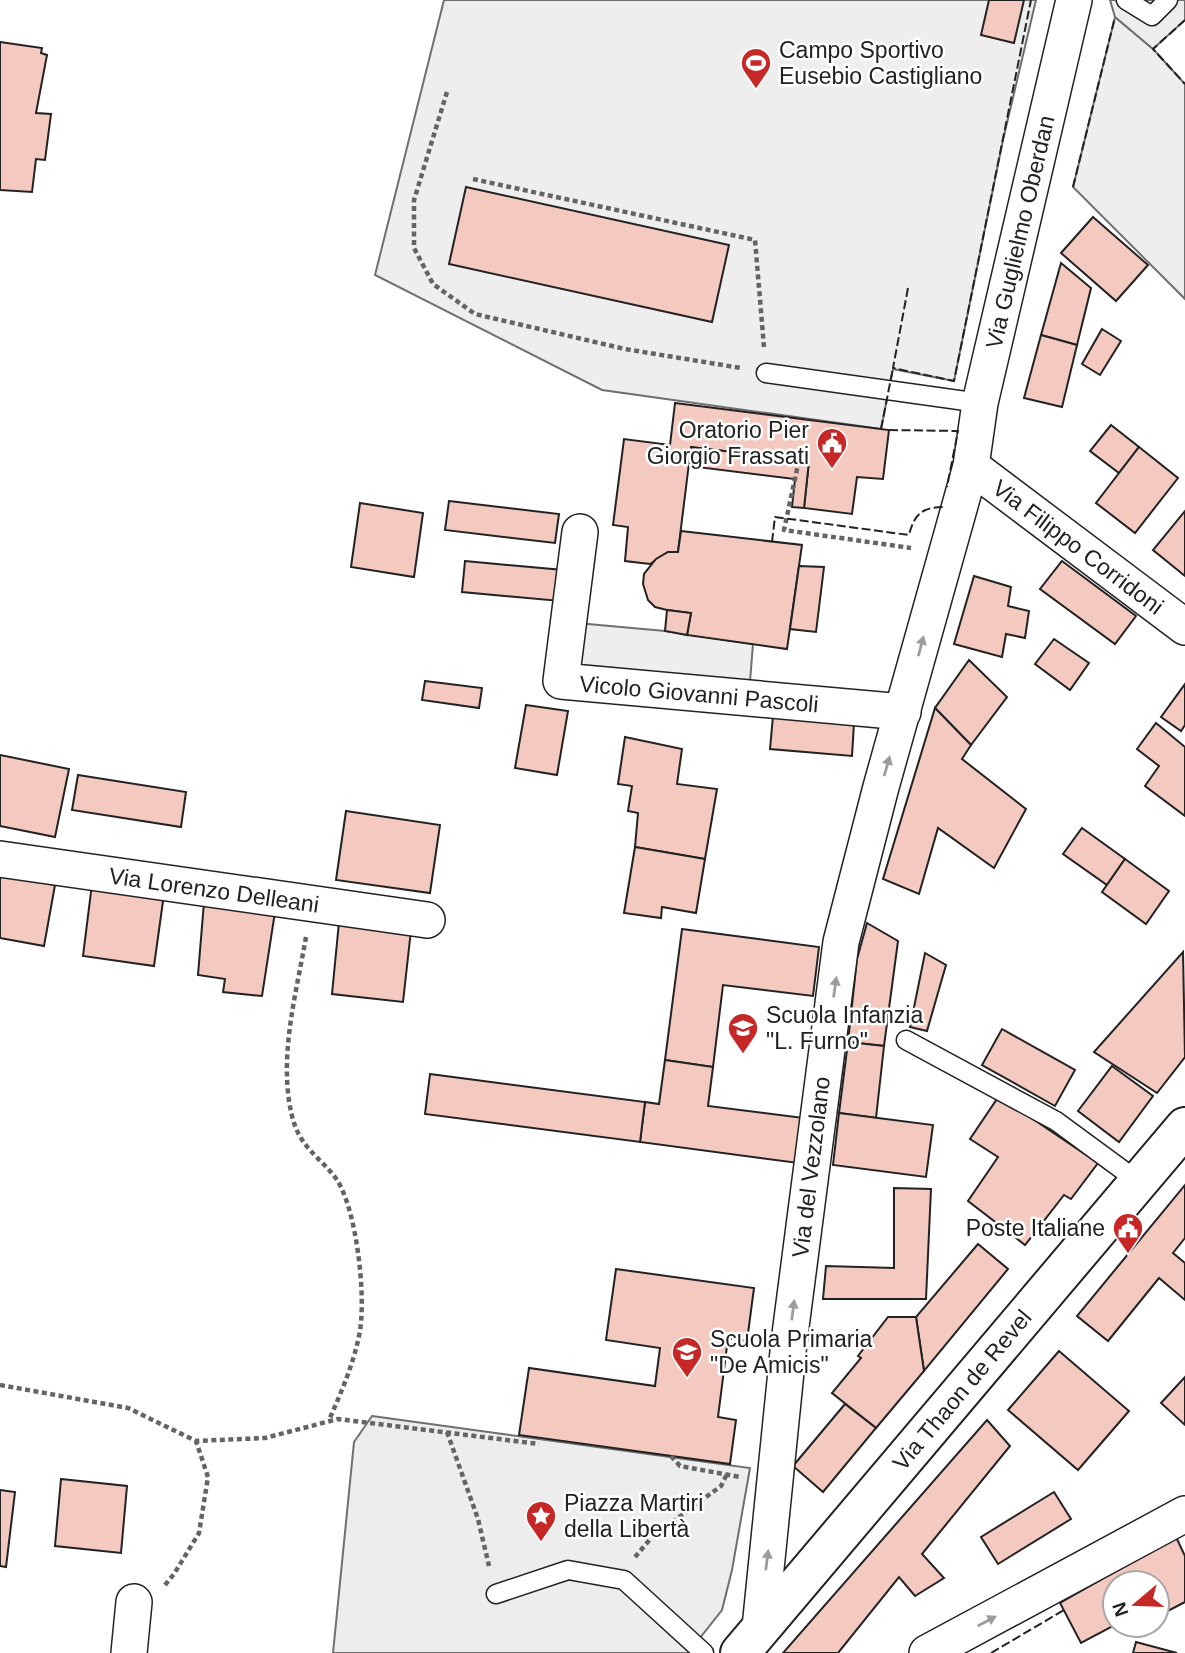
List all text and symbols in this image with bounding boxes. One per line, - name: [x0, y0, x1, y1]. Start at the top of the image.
- place label: Campo Sportivo Eusebio Castigliano: [779, 37, 982, 89]
- sports icon: Campo Sportivo Eusebio Castigliano: [739, 46, 773, 90]
- street label: Via Guglielmo Oberdan: [980, 113, 1060, 351]
- place label: Oratorio Pier Giorgio Frassati: [647, 417, 809, 469]
- public building icon: Oratorio Pier Giorgio Frassati: [815, 426, 849, 470]
- street label: Via Filippo Corridoni: [988, 474, 1168, 620]
- one-way arrow: [916, 635, 927, 657]
- street label: Vicolo Giovanni Pascoli: [578, 671, 820, 717]
- one-way arrow: [883, 755, 893, 776]
- street label: Via Lorenzo Delleani: [107, 862, 321, 918]
- one-way arrow: [830, 976, 841, 998]
- place label: Scuola Infanzia "L. Furno": [766, 1002, 923, 1054]
- school or university icon: Scuola Infanzia "L. Furno": [726, 1011, 760, 1055]
- street label: Via del Vezzolano: [787, 1075, 835, 1259]
- public building icon: Poste Italiane: [1111, 1211, 1145, 1255]
- place label: Poste Italiane: [966, 1215, 1105, 1241]
- one-way arrow: [788, 1299, 799, 1321]
- street label: Via Thaon de Revel: [887, 1305, 1037, 1475]
- place label: Scuola Primaria "De Amicis": [710, 1326, 873, 1378]
- school or university icon: Scuola Primaria "De Amicis": [670, 1335, 704, 1379]
- place label: Piazza Martiri della Libertà: [564, 1490, 703, 1542]
- place icon: Piazza Martiri della Libertà: [524, 1499, 558, 1543]
- one-way arrow: [761, 1549, 772, 1571]
- north arrow: [1101, 1569, 1171, 1639]
- text: N: [1108, 1599, 1133, 1619]
- one-way arrow: [978, 1615, 998, 1627]

